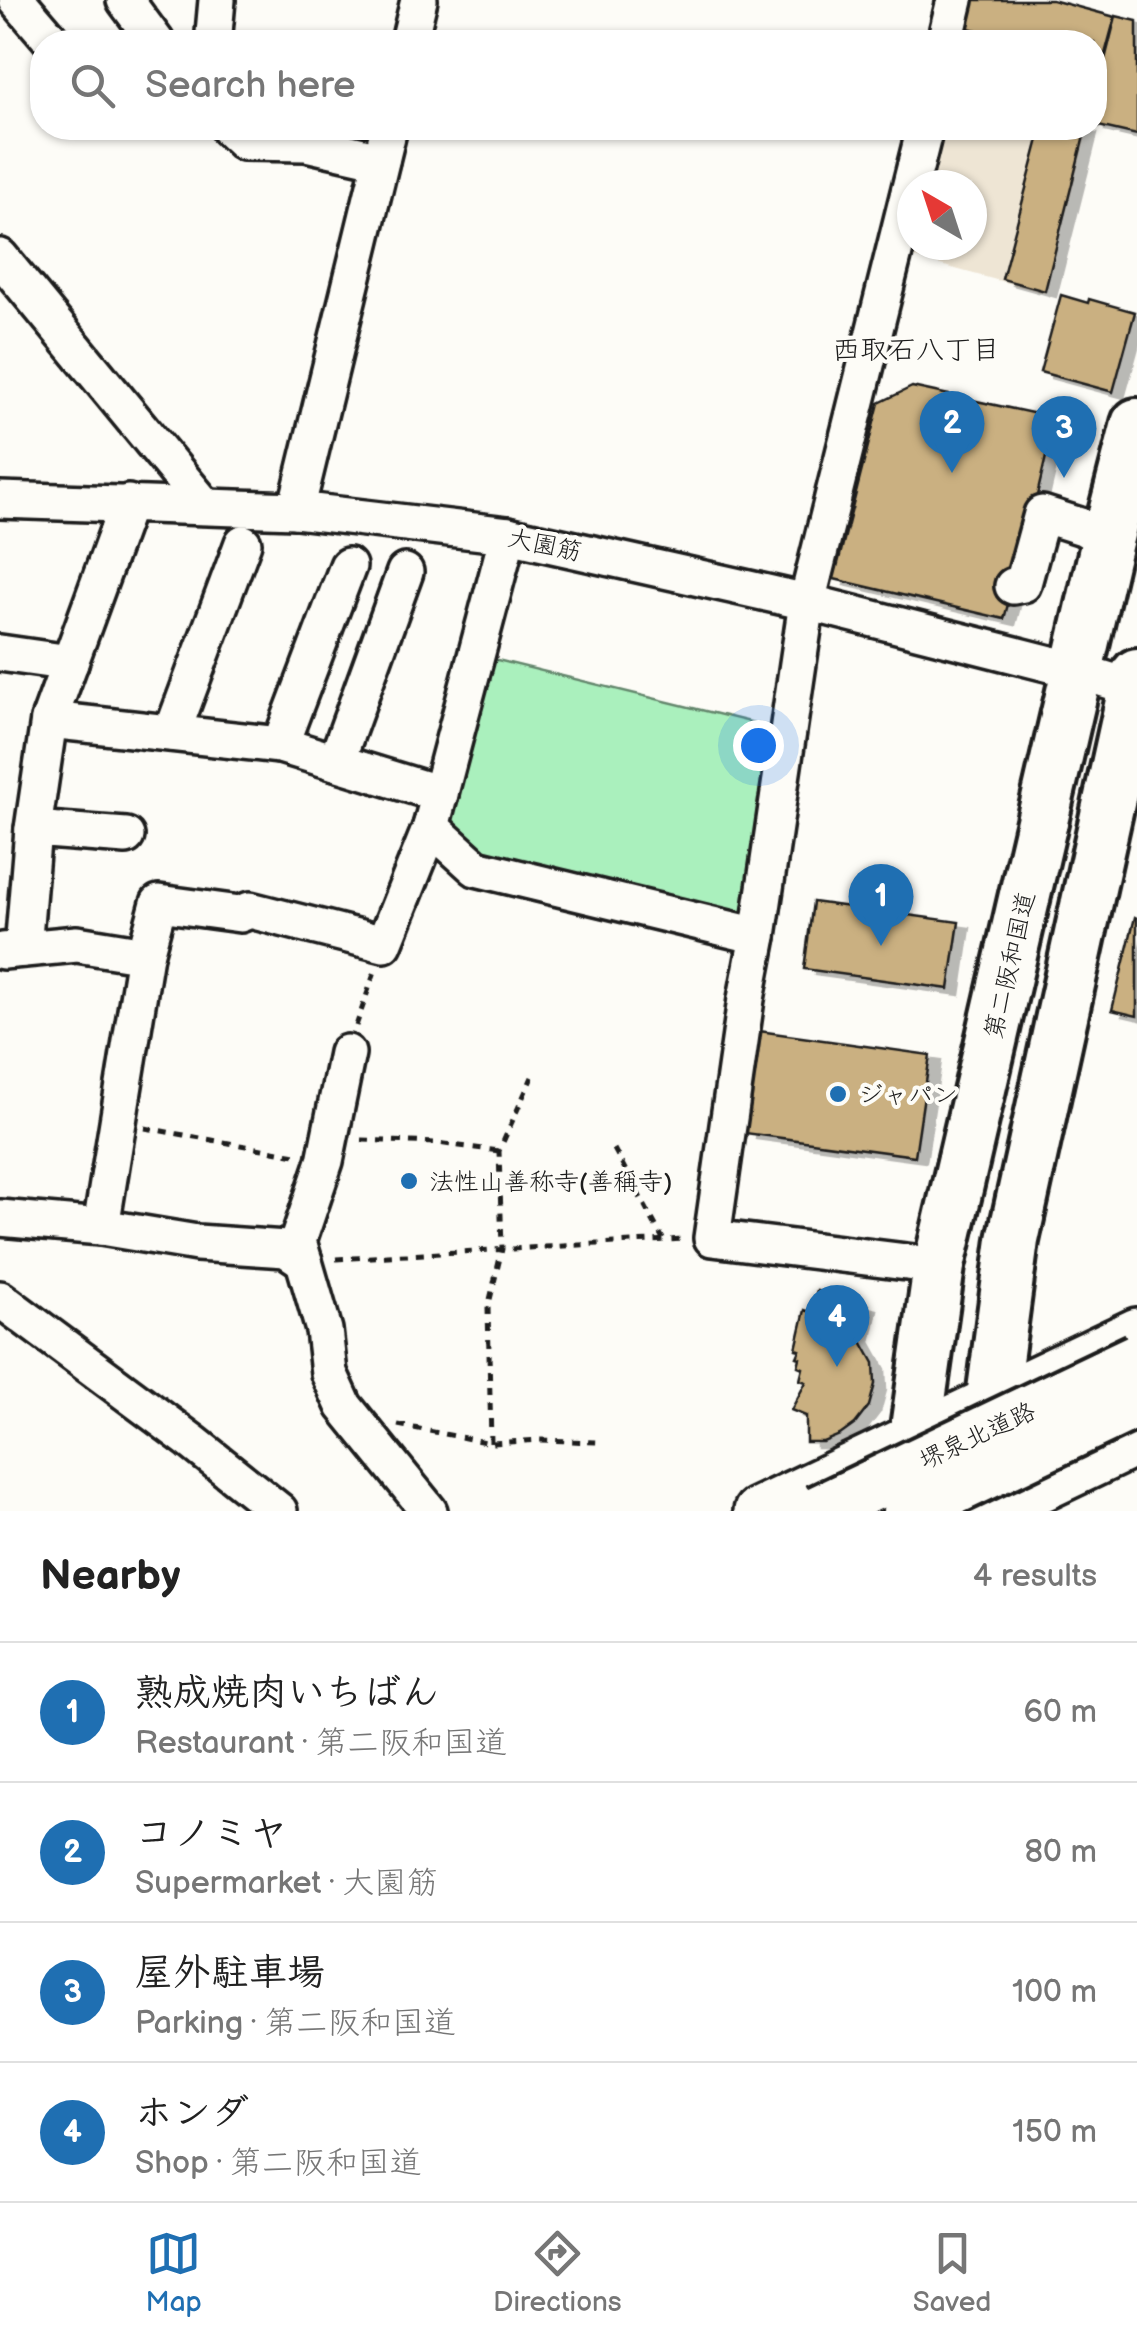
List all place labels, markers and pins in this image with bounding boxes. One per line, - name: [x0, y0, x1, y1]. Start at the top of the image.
- pin: 2: [920, 390, 984, 473]
- pin: 3: [1032, 396, 1096, 478]
- pin: 1: [848, 864, 914, 946]
- place label: ジャパン: [858, 1080, 958, 1111]
- marker: ジャパン: [827, 1083, 849, 1105]
- place label: 法性山善称寺(善稱寺): [429, 1167, 672, 1198]
- marker: 法性山善称寺(善稱寺): [398, 1170, 420, 1192]
- pin: 4: [804, 1284, 870, 1367]

